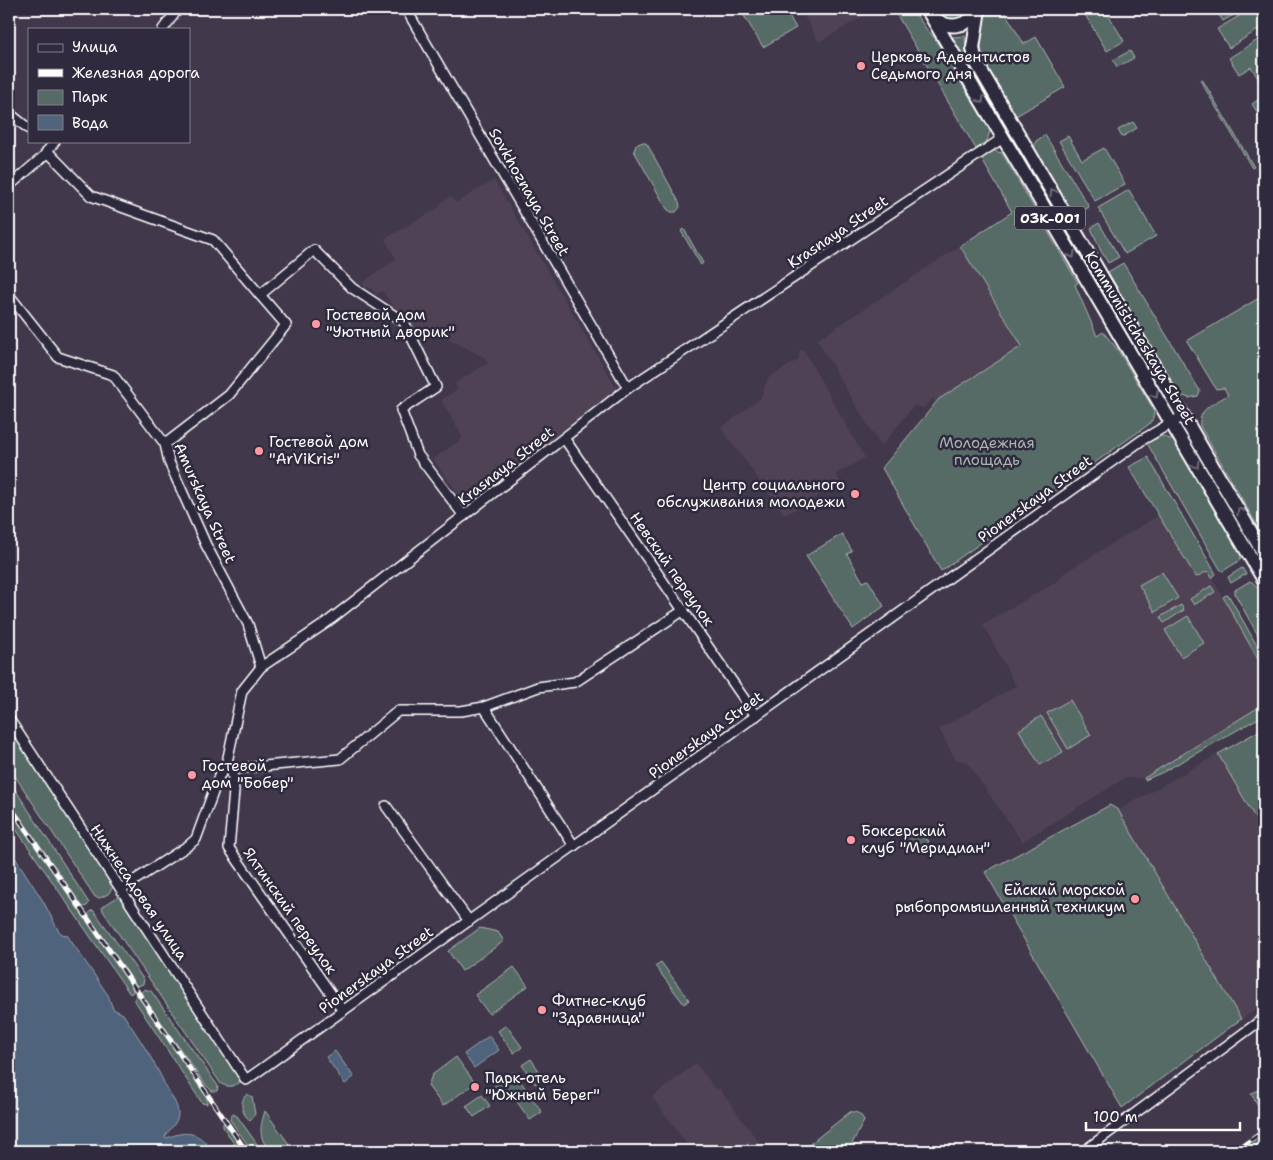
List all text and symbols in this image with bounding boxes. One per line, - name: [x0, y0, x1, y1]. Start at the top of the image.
- legend: [28, 28, 190, 142]
- text: Улица: [72, 37, 118, 57]
- place label: Церковь Адвентистов Седьмого дня: [871, 47, 1030, 84]
- marker: Церковь Адвентистов Седьмого дня: [855, 60, 867, 72]
- text: Железная дорога: [72, 63, 200, 83]
- text: Парк: [72, 87, 108, 107]
- one-way arrow: [974, 94, 984, 103]
- text: Вода: [72, 113, 109, 133]
- street label: Sovkhoznaya Street: [484, 124, 574, 260]
- one-way arrow: [1049, 189, 1059, 198]
- street label: Krasnaya Street: [784, 191, 892, 273]
- road number: 03К-001: [1015, 207, 1085, 230]
- street label: Kommunisticheskaya Street: [1080, 248, 1200, 428]
- one-way arrow: [1066, 250, 1076, 259]
- place label: Гостевой дом "Уютный дворик": [326, 305, 455, 342]
- marker: Гостевой дом "Уютный дворик": [310, 318, 322, 330]
- one-way arrow: [1148, 389, 1158, 398]
- street label: Krasnaya Street: [454, 422, 558, 510]
- place label: Гостевой дом "ArViKris": [269, 432, 369, 469]
- park label: Молодежная площадь: [939, 433, 1035, 470]
- street label: Amurskaya Street: [169, 439, 241, 567]
- marker: Гостевой дом "ArViKris": [253, 445, 265, 457]
- street label: Pionerskaya Street: [974, 451, 1096, 547]
- one-way arrow: [1190, 459, 1200, 468]
- place label: Центр социального обслуживания молодежи: [656, 475, 845, 512]
- marker: Центр социального обслуживания молодежи: [849, 488, 861, 500]
- street label: Невский переулок: [625, 508, 719, 630]
- one-way arrow: [1236, 508, 1246, 517]
- street label: Pionerskaya Street: [645, 687, 767, 783]
- place label: Гостевой дом "Бобер": [202, 756, 294, 793]
- marker: Гостевой дом "Бобер": [186, 769, 198, 781]
- street label: Нижнесадовая улица: [86, 820, 192, 965]
- place label: Боксерский клуб "Меридиан": [861, 821, 990, 858]
- marker: Боксерский клуб "Меридиан": [845, 834, 857, 846]
- street label: Ялтинский переулок: [239, 844, 341, 978]
- place label: Ейский морской рыбопромышленный техникум: [895, 880, 1125, 917]
- marker: Ейский морской рыбопромышленный техникум: [1129, 893, 1141, 905]
- street label: Pionerskaya Street: [315, 922, 437, 1018]
- place label: Фитнес-клуб "Здравница": [552, 991, 646, 1028]
- marker: Фитнес-клуб "Здравница": [536, 1004, 548, 1016]
- place label: Парк-отель "Южный Берег": [485, 1068, 600, 1105]
- marker: Парк-отель "Южный Берег": [469, 1081, 481, 1093]
- scale bar: [1086, 1100, 1239, 1132]
- text: 100 m: [1093, 1107, 1138, 1127]

